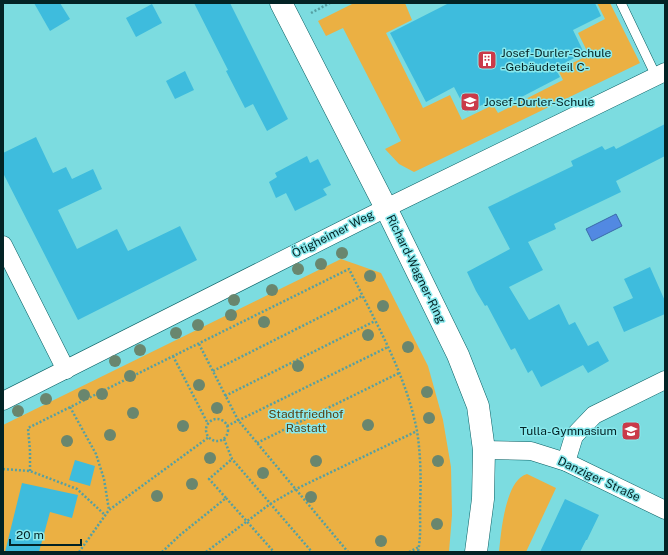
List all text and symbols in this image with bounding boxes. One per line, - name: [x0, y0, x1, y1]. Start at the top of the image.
- place label: Josef-Durler-Schule -Gebäudeteil C-: [501, 46, 612, 74]
- building icon: Josef-Durler-Schule -Gebäudeteil C-: [476, 49, 498, 71]
- school or university icon: Josef-Durler-Schule: [459, 91, 481, 113]
- place label: Josef-Durler-Schule: [484, 95, 595, 109]
- street label: Ötigheimer Weg: [290, 207, 376, 261]
- street label: Richard-Wagner-Ring: [384, 212, 448, 326]
- park label: Stadtfriedhof Rastatt: [268, 407, 344, 435]
- school or university icon: Tulla-Gymnasium: [620, 420, 642, 442]
- place label: Tulla-Gymnasium: [520, 424, 617, 438]
- street label: Danziger Straße: [555, 454, 643, 504]
- scale bar: [10, 521, 81, 547]
- text: 20 m: [16, 528, 44, 542]

